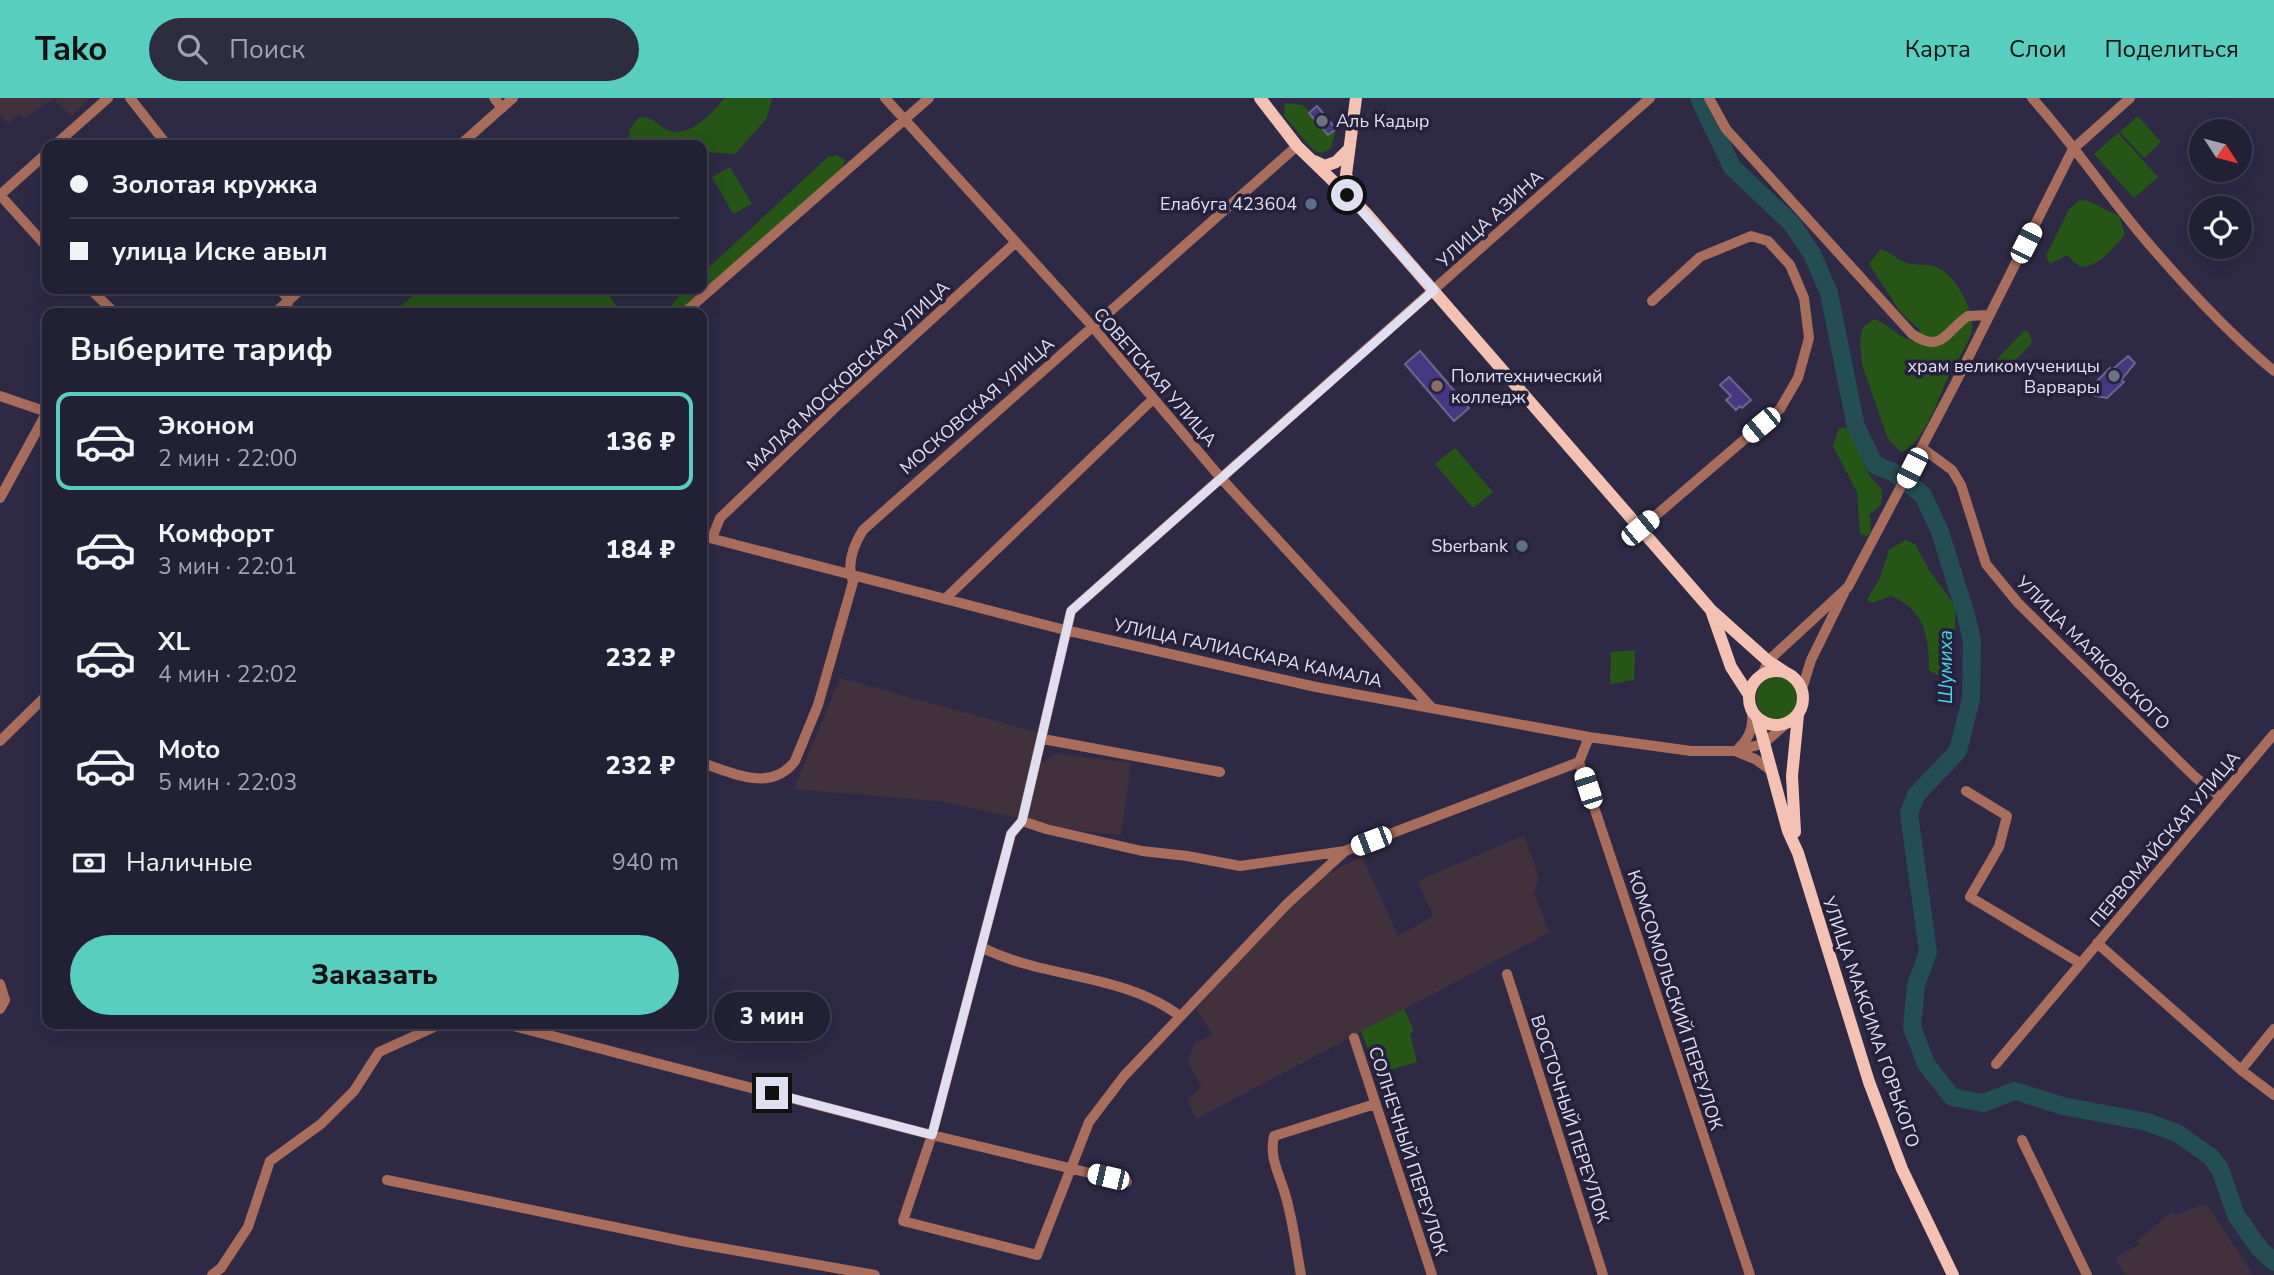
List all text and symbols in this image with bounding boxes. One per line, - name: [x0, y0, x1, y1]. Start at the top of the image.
- search box: [149, 18, 639, 81]
- text: Tako: [35, 27, 107, 72]
- icon: search: [173, 30, 211, 68]
- text: Поиск: [229, 32, 305, 67]
- text: Карта: [1905, 33, 1971, 65]
- text: Слои: [2009, 33, 2066, 65]
- text: Поделиться: [2104, 33, 2239, 65]
- place label: Аль Кадыр: [1336, 109, 1429, 133]
- marker: Аль Кадыр: [1314, 113, 1330, 129]
- north arrow: [2189, 119, 2252, 182]
- map controls: [2189, 119, 2252, 259]
- street label: УЛИЦА АЗИНА: [1431, 165, 1548, 274]
- text: Золотая кружка: [112, 167, 318, 202]
- route start: [1331, 179, 1363, 211]
- place label: Елабуга 423604: [1160, 192, 1297, 216]
- marker: Елабуга 423604: [1303, 196, 1319, 212]
- button: locate: [2189, 196, 2252, 259]
- car: [2008, 220, 2045, 266]
- text: улица Иске авыл: [112, 234, 327, 269]
- street label: МАЛАЯ МОСКОВСКАЯ УЛИЦА: [741, 275, 955, 477]
- street label: СОВЕТСКАЯ УЛИЦА: [1088, 302, 1222, 452]
- text: Выберите тариф: [70, 328, 333, 371]
- street label: МОСКОВСКАЯ УЛИЦА: [895, 332, 1059, 480]
- place label: храм великомученицы Варвары: [1907, 354, 2100, 399]
- place label: Политехнический колледж: [1451, 364, 1602, 409]
- marker: храм великомученицы Варвары: [2106, 368, 2122, 384]
- marker: Политехнический колледж: [1429, 378, 1445, 394]
- car: [1739, 403, 1784, 447]
- text: Эконом: [158, 408, 255, 443]
- icon: car: [74, 410, 137, 473]
- text: 136 ₽: [605, 424, 675, 459]
- text: 2 мин · 22:00: [158, 443, 297, 474]
- car: [1894, 445, 1931, 491]
- car: [1618, 506, 1663, 550]
- text: Комфорт: [158, 516, 274, 551]
- icon: car: [74, 518, 137, 581]
- text: 184 ₽: [605, 532, 675, 567]
- place label: Sberbank: [1431, 534, 1509, 558]
- marker: Sberbank: [1514, 538, 1530, 554]
- text: 3 мин · 22:01: [158, 551, 297, 582]
- street label: УЛИЦА МАЯКОВСКОГО: [2010, 570, 2175, 735]
- street label: УЛИЦА ГАЛИАСКАРА КАМАЛА: [1110, 613, 1385, 693]
- text: XL: [158, 624, 190, 659]
- icon: car: [74, 626, 137, 689]
- water label: Шумиха: [1933, 630, 1959, 704]
- text: 232 ₽: [605, 640, 675, 675]
- text: 4 мин · 22:02: [158, 659, 297, 690]
- text: Moto: [158, 732, 220, 767]
- icon: car: [74, 734, 137, 797]
- street label: ПЕРВОМАЙСКАЯ УЛИЦА: [2084, 746, 2246, 932]
- text: 232 ₽: [605, 748, 675, 783]
- car: [1572, 765, 1605, 811]
- text: 5 мин · 22:03: [158, 767, 297, 798]
- car: [1348, 824, 1395, 858]
- icon: cash: [70, 844, 108, 882]
- text: Наличные: [126, 845, 253, 880]
- text: 940 m: [612, 847, 679, 878]
- street label: КОМСОМОЛЬСКИЙ ПЕРЕУЛОК: [1622, 867, 1729, 1133]
- street label: УЛИЦА МАКСИМА ГОРЬКОГО: [1816, 892, 1925, 1151]
- button: Заказать: [70, 935, 679, 1015]
- callout: 3 мин: [714, 992, 830, 1040]
- text: 3 мин: [740, 1001, 804, 1032]
- street label: ВОСТОЧНЫЙ ПЕРЕУЛОК: [1525, 1012, 1615, 1226]
- street label: СОЛНЕЧНЫЙ ПЕРЕУЛОК: [1363, 1043, 1453, 1259]
- route end: [756, 1077, 788, 1109]
- car: [1086, 1162, 1131, 1192]

